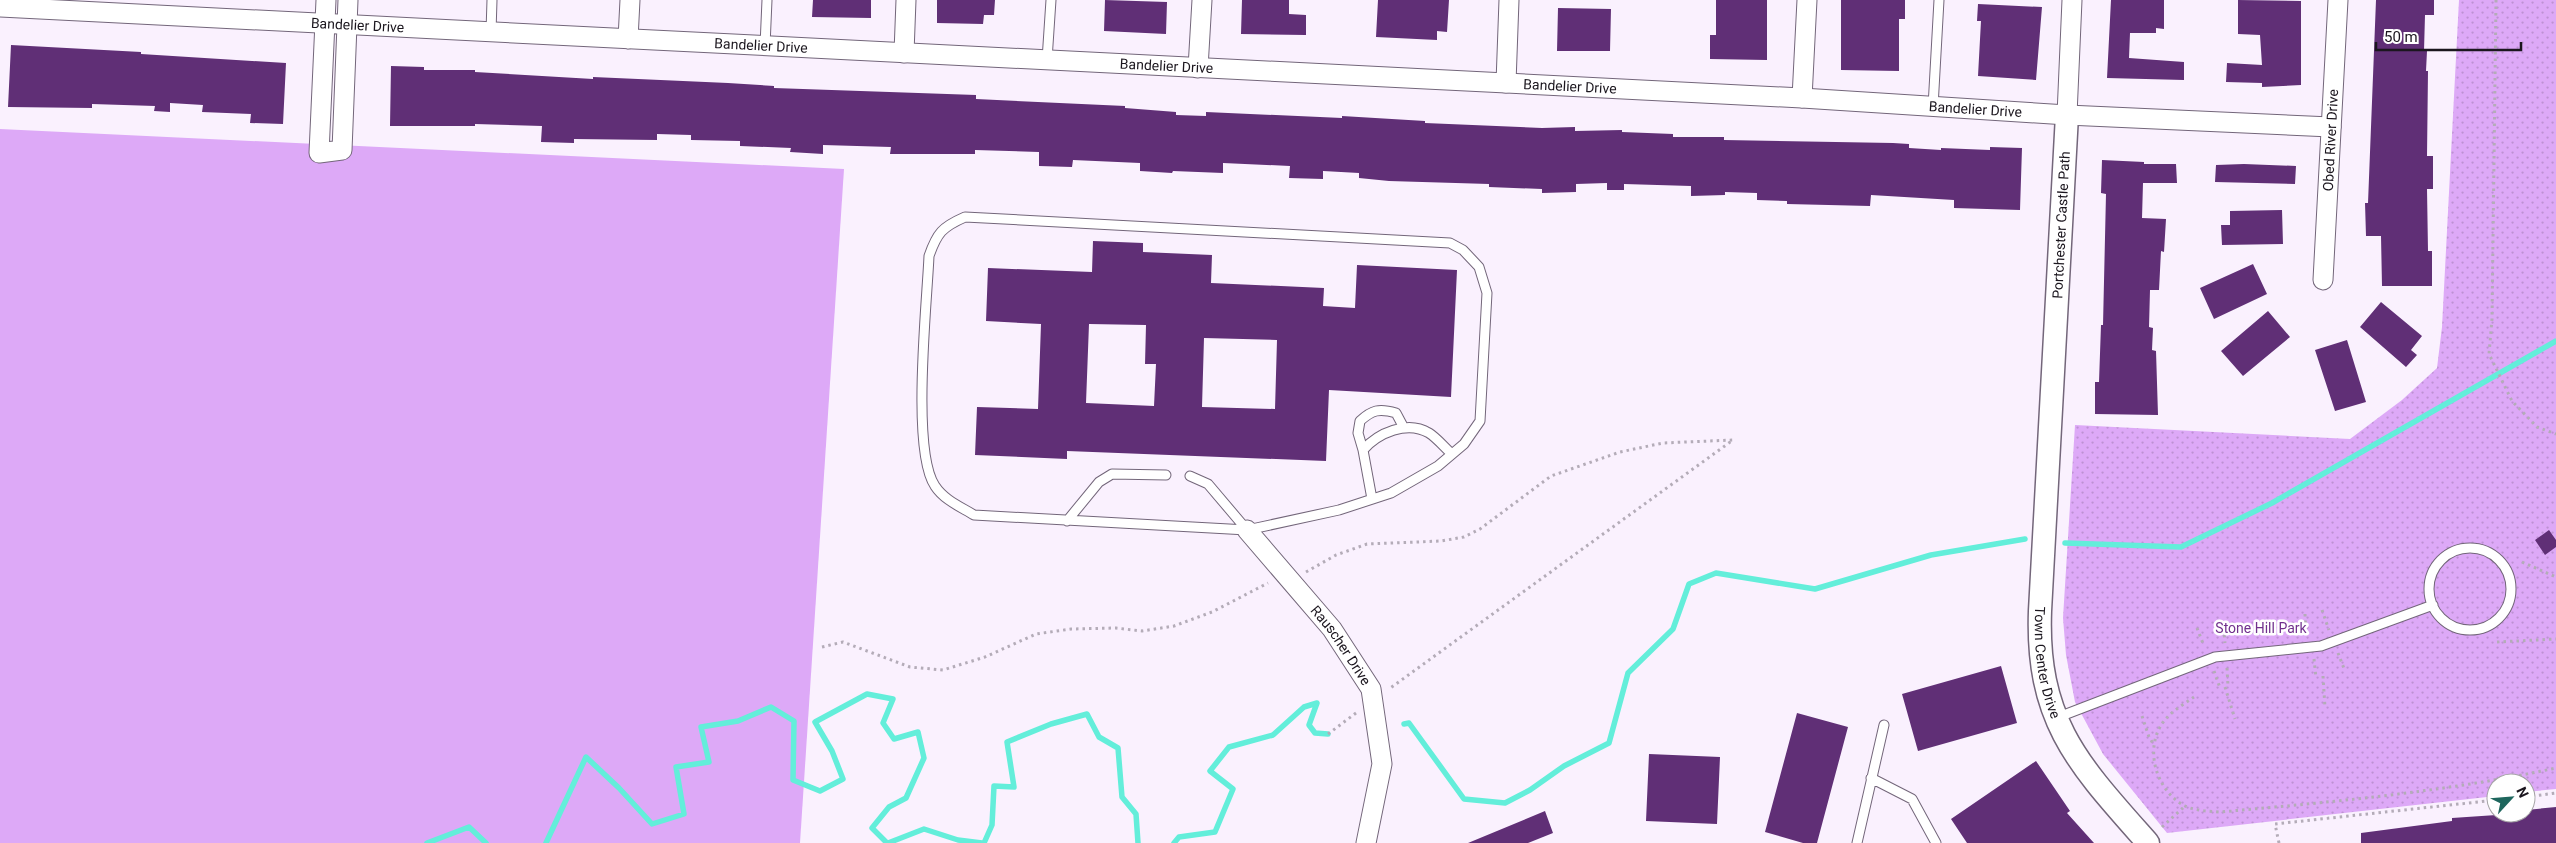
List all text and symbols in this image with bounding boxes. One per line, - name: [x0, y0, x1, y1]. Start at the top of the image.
- street label: Bandelier Drive: [310, 15, 405, 35]
- scale bar: [2376, 20, 2521, 52]
- text: 50 m: [2384, 28, 2418, 46]
- street label: Bandelier Drive: [714, 35, 808, 56]
- street label: Bandelier Drive: [1119, 56, 1214, 76]
- street label: Bandelier Drive: [1523, 76, 1617, 97]
- street label: Obed River Drive: [2320, 89, 2341, 192]
- street label: Bandelier Drive: [1928, 98, 2022, 120]
- street label: Portchester Castle Path: [2049, 151, 2073, 299]
- street label: Rauscher Drive: [1308, 602, 1374, 688]
- street label: Town Center Drive: [2032, 606, 2064, 721]
- park label: Stone Hill Park: [2215, 620, 2308, 636]
- north arrow: [2486, 773, 2536, 823]
- text: N: [2513, 784, 2532, 800]

